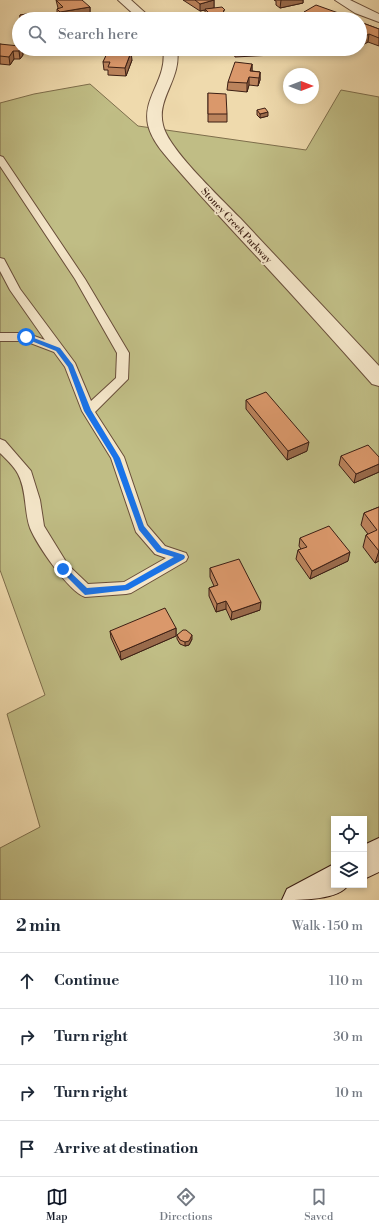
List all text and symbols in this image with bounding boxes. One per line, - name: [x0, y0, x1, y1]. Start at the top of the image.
- search box: [12, 12, 367, 56]
- icon: search: [26, 23, 48, 45]
- text: Search here: [58, 25, 138, 44]
- north arrow: [283, 68, 319, 104]
- street label: Stoney Creek Parkway: [198, 185, 274, 266]
- route start: [17, 328, 35, 346]
- route end: [54, 560, 72, 578]
- map controls: [331, 816, 367, 888]
- button: locate: [331, 816, 367, 852]
- button: layers: [331, 852, 367, 888]
- text: 2 min: [16, 915, 61, 937]
- text: Walk · 150 m: [292, 918, 363, 934]
- icon: ahead: [16, 970, 38, 992]
- text: Continue: [54, 971, 119, 990]
- text: 110 m: [329, 973, 363, 989]
- icon: right: [16, 1026, 38, 1048]
- text: Turn right: [54, 1027, 128, 1046]
- text: 30 m: [333, 1029, 363, 1045]
- icon: right: [16, 1082, 38, 1104]
- text: Turn right: [54, 1083, 128, 1102]
- text: 10 m: [335, 1085, 363, 1101]
- icon: arrive: [16, 1138, 38, 1160]
- text: Arrive at destination: [54, 1139, 198, 1158]
- tab: Map: [46, 1186, 68, 1224]
- tab: Directions: [160, 1186, 213, 1224]
- tab: Saved: [304, 1186, 333, 1224]

